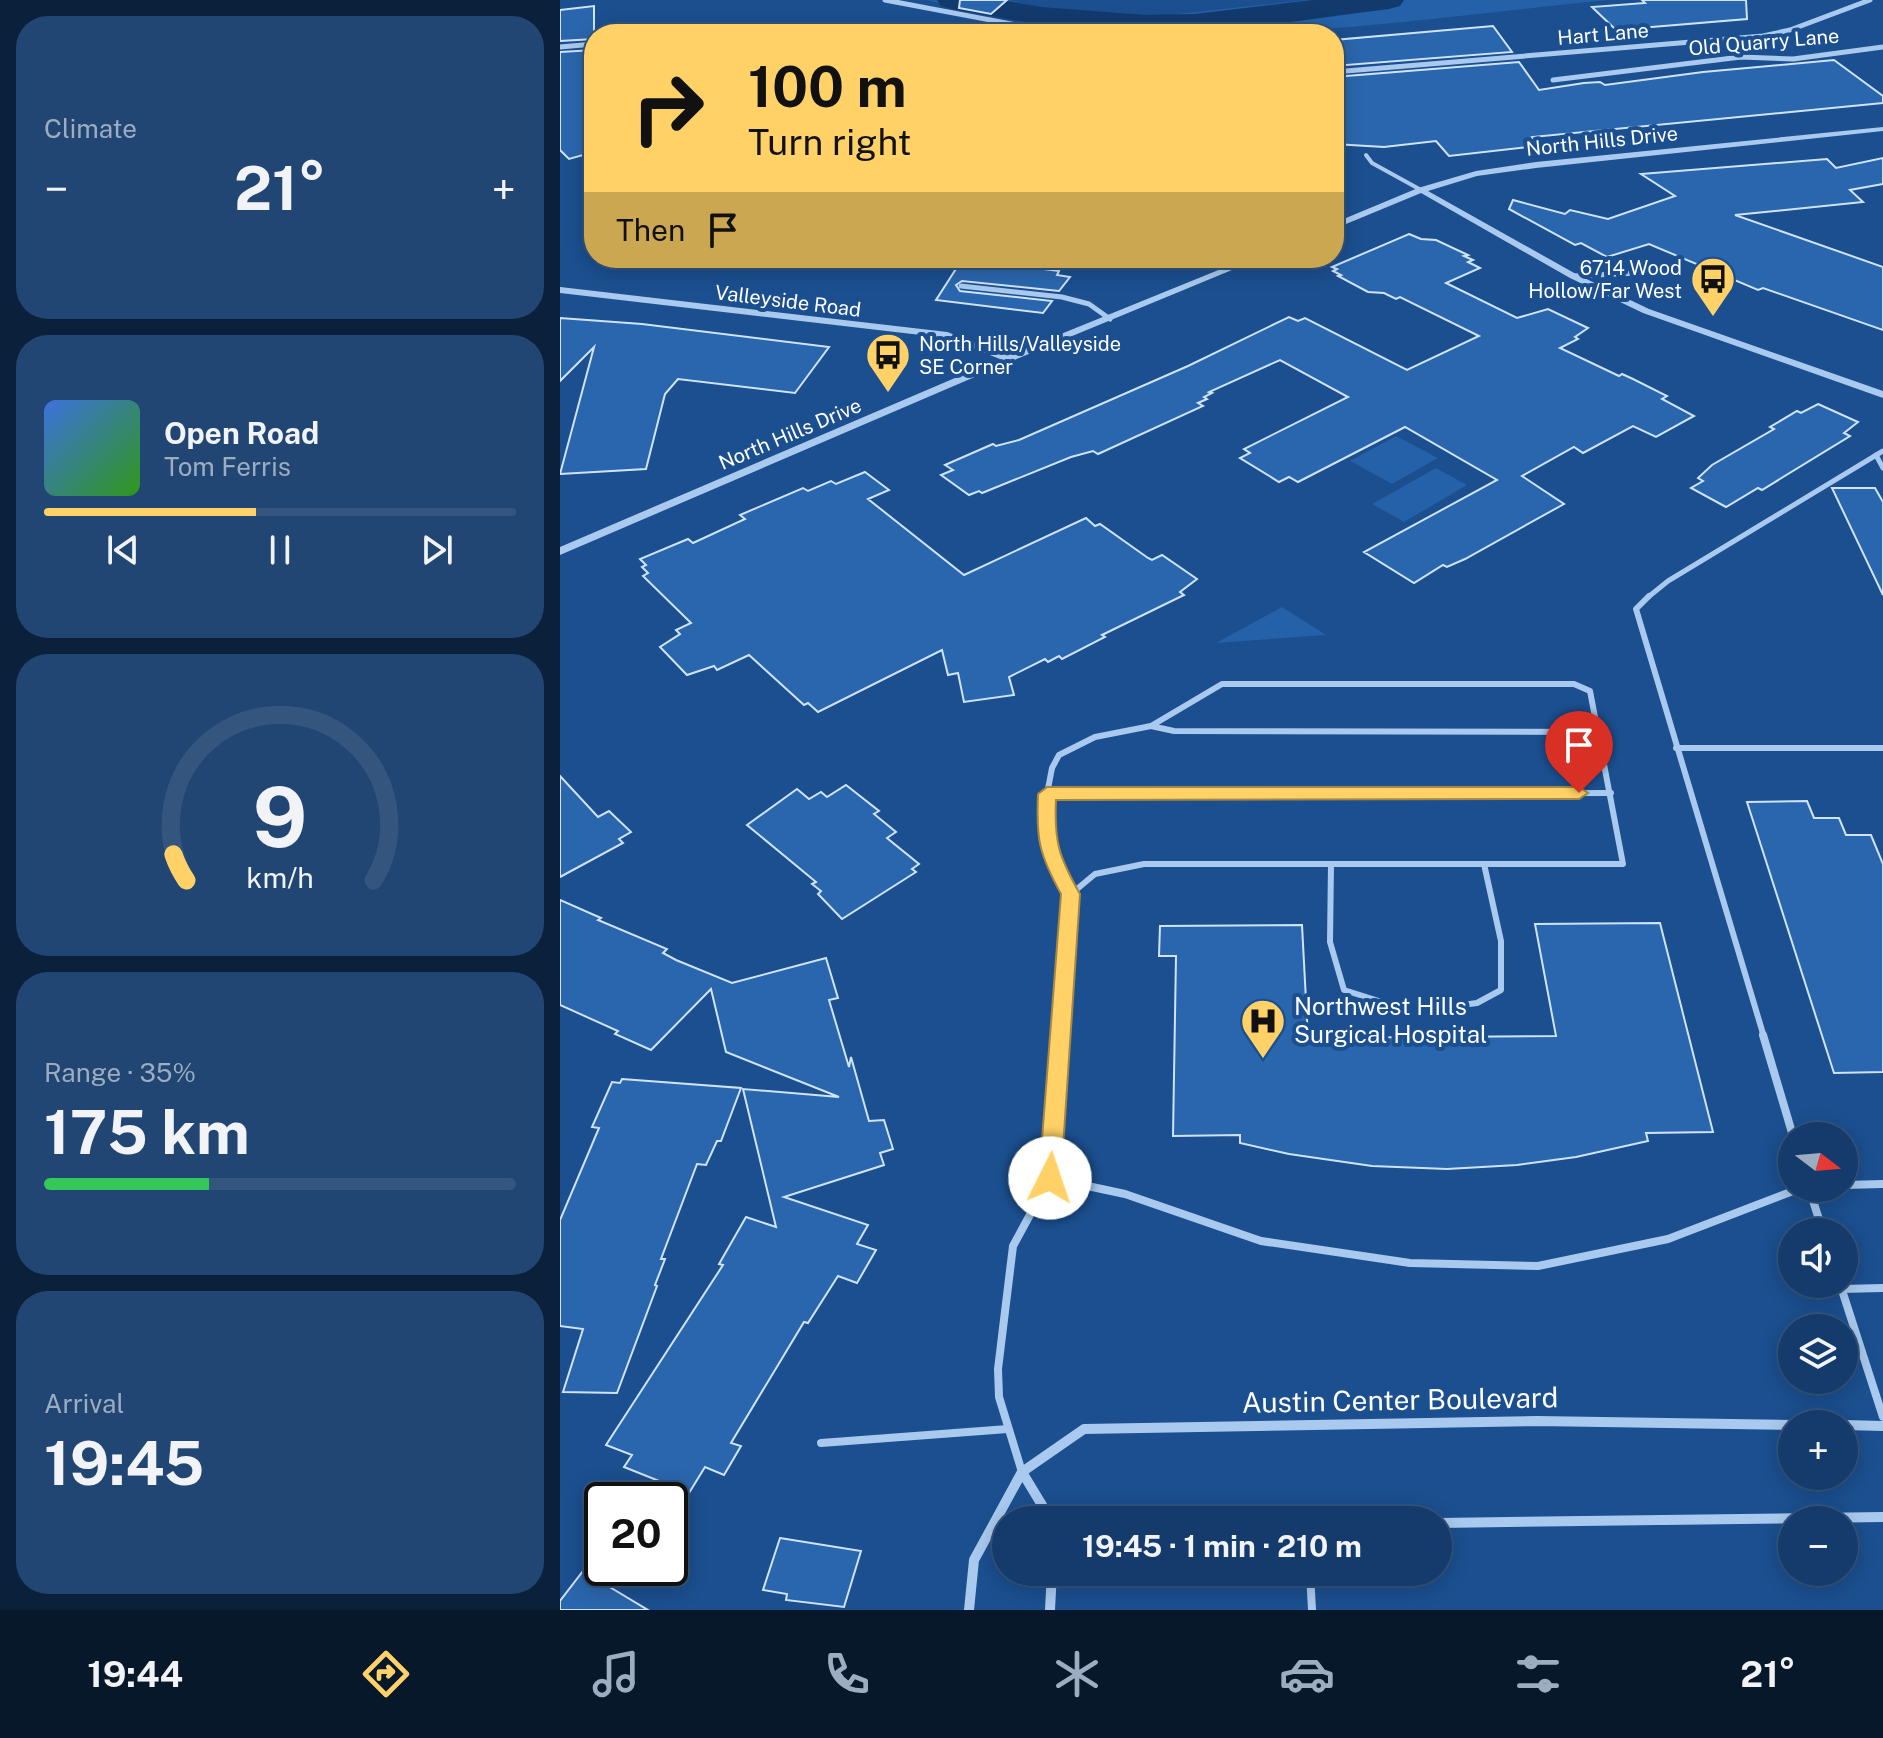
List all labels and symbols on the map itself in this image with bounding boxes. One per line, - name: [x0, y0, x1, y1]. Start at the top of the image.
- street label: Hart Lane: [1556, 18, 1650, 50]
- street label: Old Quarry Lane: [1688, 23, 1840, 61]
- street label: North Hills Drive: [1525, 121, 1679, 161]
- bus stop icon: 6714 Wood Hollow/Far West: [1689, 255, 1737, 318]
- place label: 6714 Wood Hollow/Far West: [1528, 256, 1682, 303]
- street label: Valleyside Road: [714, 280, 862, 322]
- bus stop icon: North Hills/Valleyside SE Corner: [864, 331, 912, 394]
- place label: North Hills/Valleyside SE Corner: [919, 332, 1121, 379]
- street label: North Hills Drive: [715, 393, 865, 475]
- pin: [1545, 711, 1613, 793]
- place label: Northwest Hills Surgical Hospital: [1294, 992, 1487, 1048]
- hospital icon: Northwest Hills Surgical Hospital: [1239, 997, 1287, 1060]
- north arrow: [1778, 1122, 1858, 1202]
- position arrow: [1008, 1136, 1092, 1220]
- street label: Austin Center Boulevard: [1241, 1380, 1559, 1419]
- speed limit sign: 20: [584, 1482, 688, 1586]

